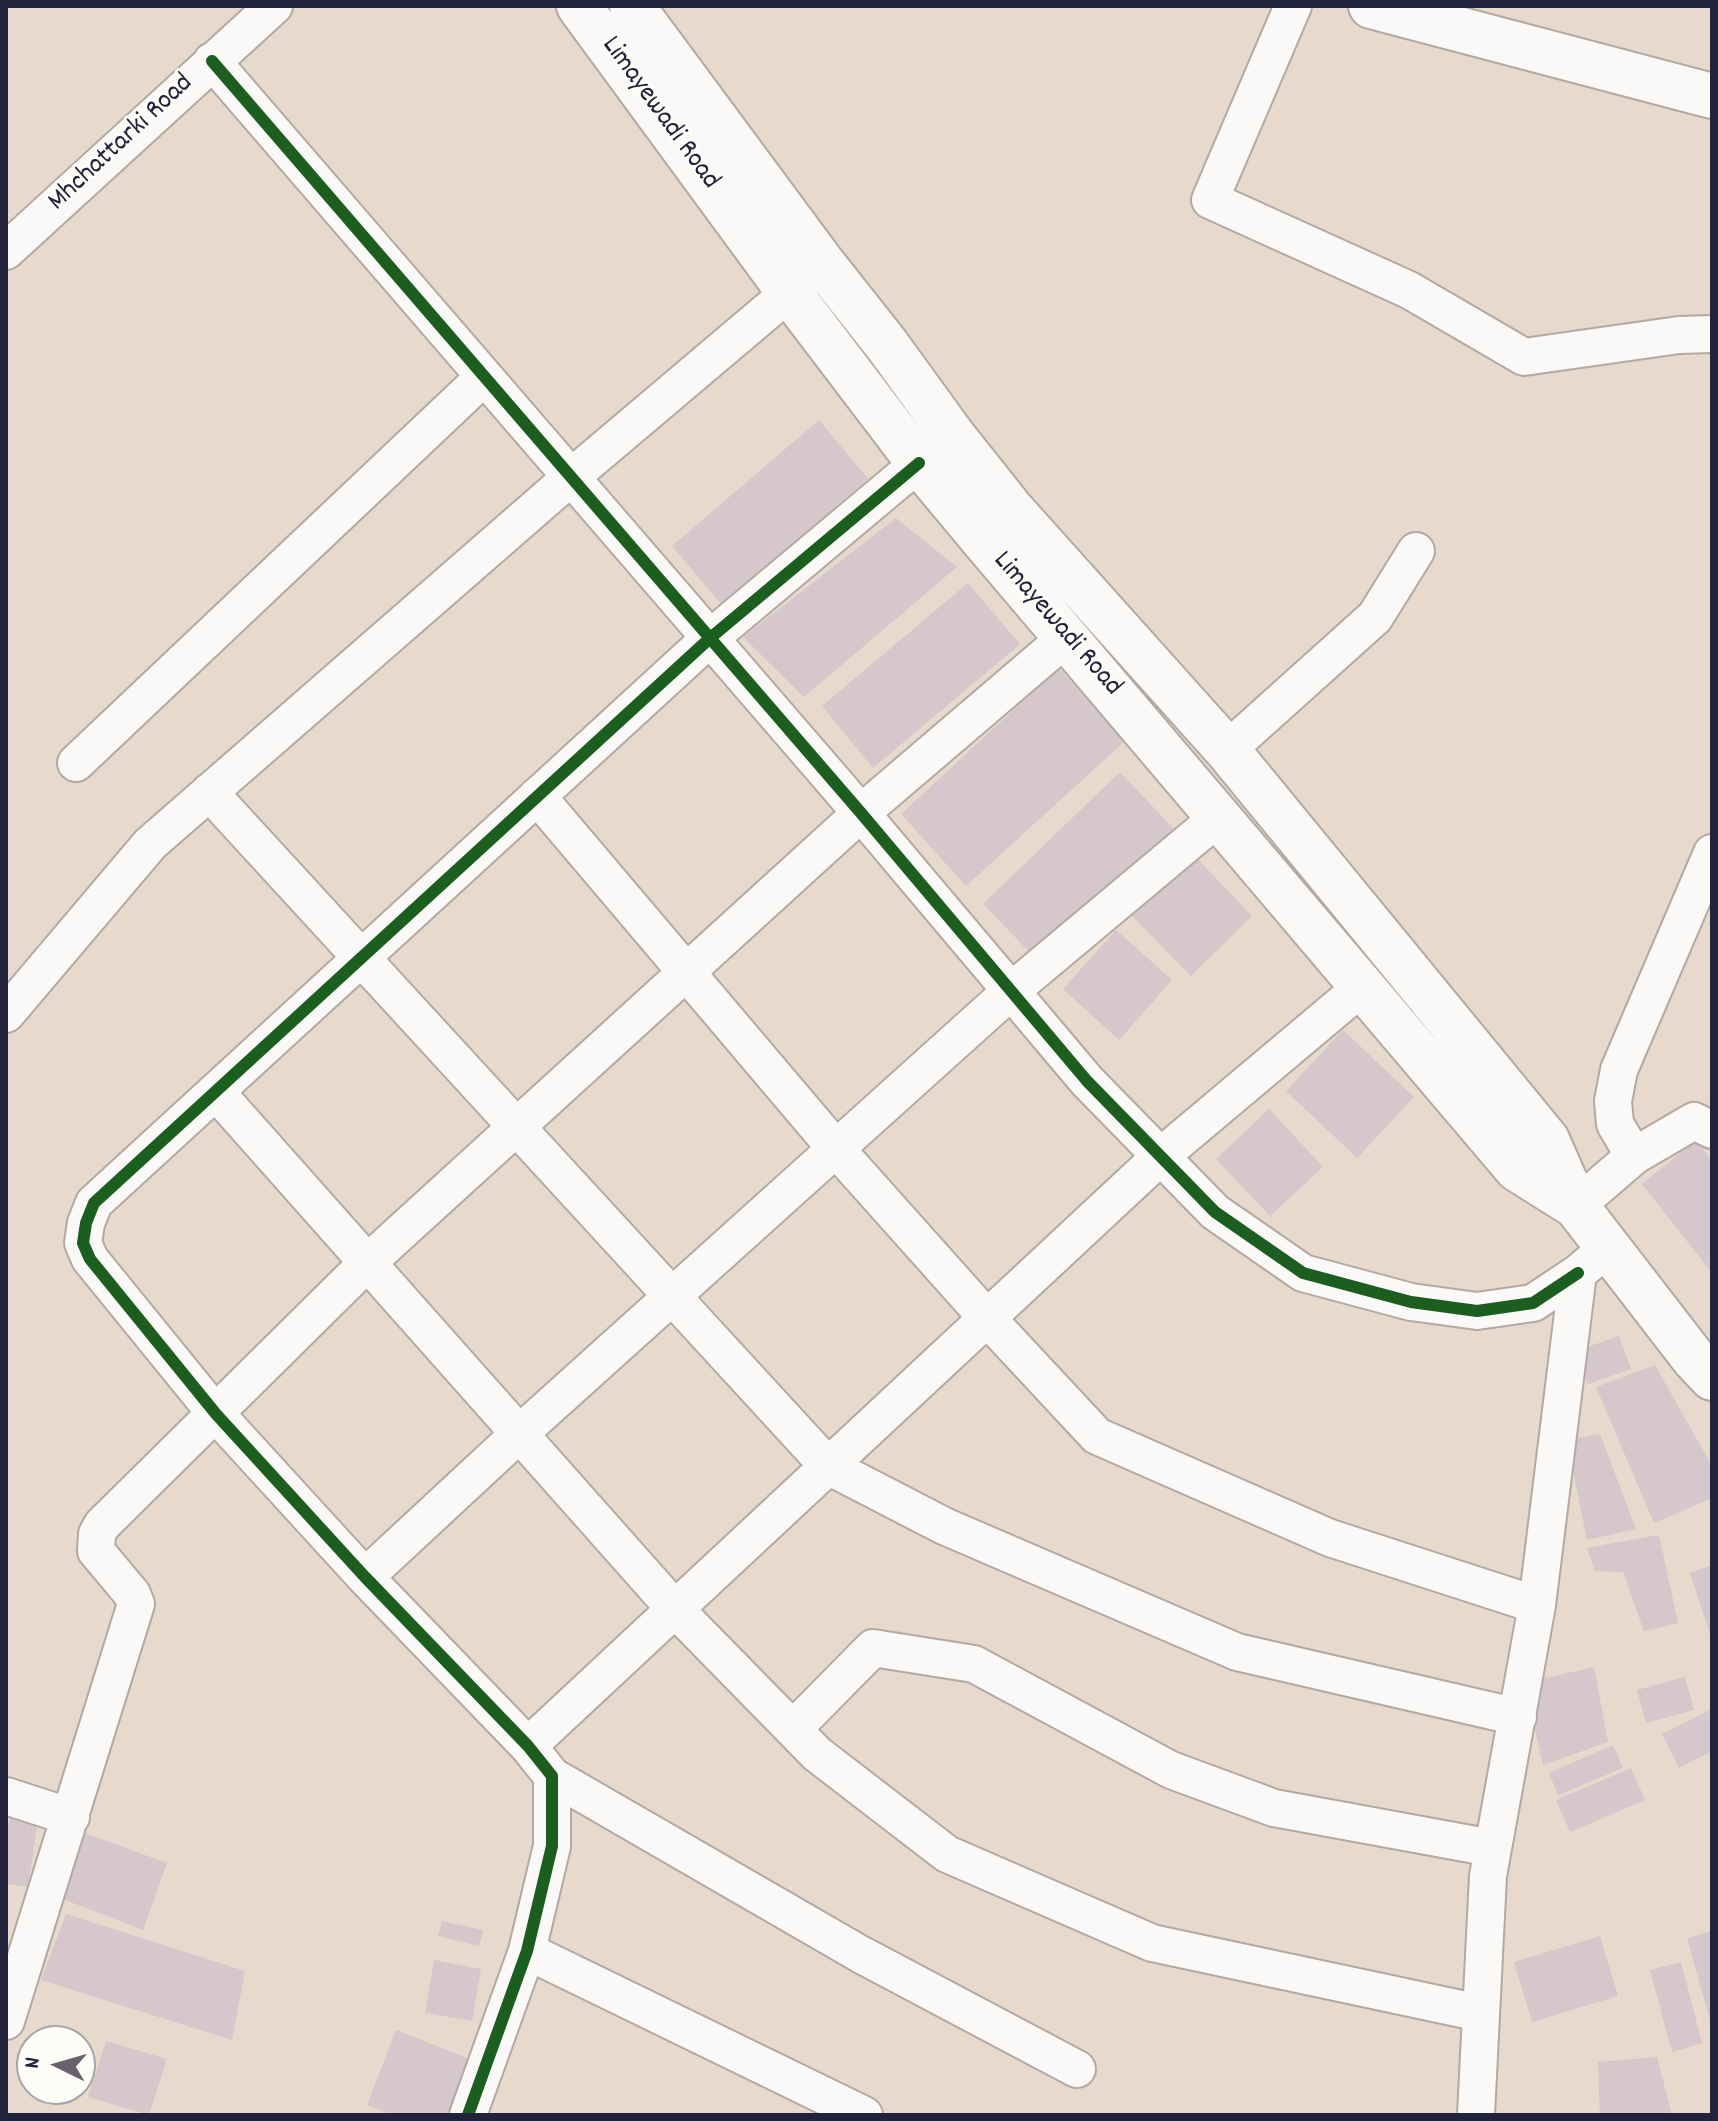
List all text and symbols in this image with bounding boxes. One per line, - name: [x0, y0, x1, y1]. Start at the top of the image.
- street label: Limayewadi Road: [592, 31, 726, 197]
- street label: Mhchattarki Road: [43, 68, 201, 220]
- street label: Limayewadi Road: [984, 546, 1128, 704]
- north arrow: [16, 2025, 96, 2105]
- text: N: [18, 2056, 50, 2070]

